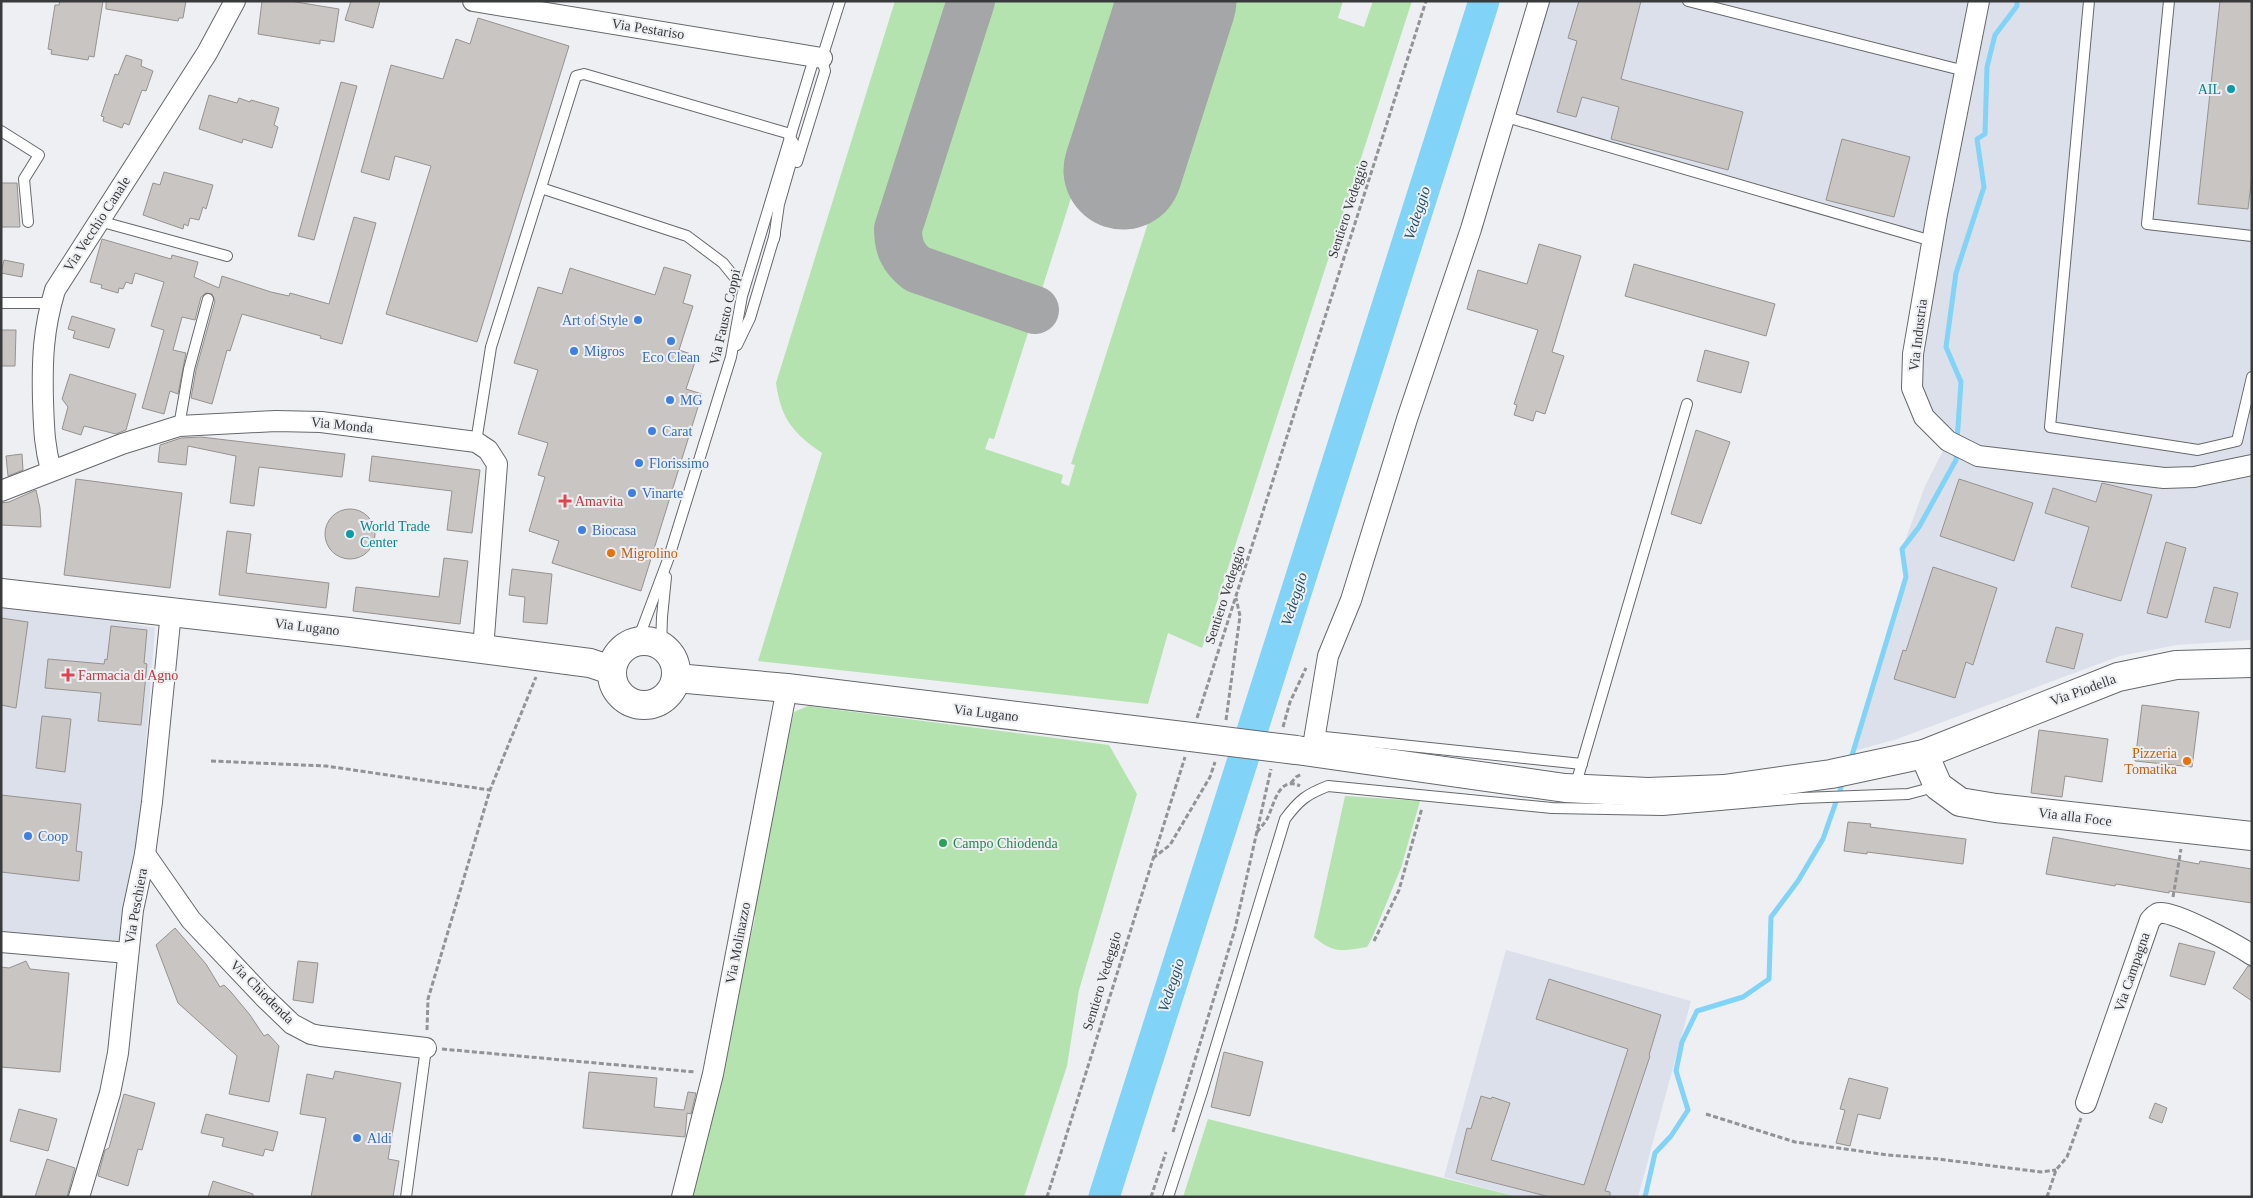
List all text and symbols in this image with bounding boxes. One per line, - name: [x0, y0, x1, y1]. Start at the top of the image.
- street label: Via Pestariso: [611, 16, 685, 42]
- place label: AIL: [2198, 82, 2221, 97]
- marker: AIL: [2225, 83, 2237, 95]
- street label: Sentiero Vedeggio: [1325, 158, 1371, 260]
- street label: Via Vecchio Canale: [61, 174, 133, 274]
- water label: Vedeggio: [1401, 184, 1433, 242]
- street label: Via Fausto Coppi: [707, 267, 743, 366]
- street label: Via Industria: [1906, 297, 1930, 372]
- place label: Art of Style: [562, 313, 628, 328]
- marker: Art of Style: [632, 314, 644, 326]
- marker: Eco Clean: [665, 335, 677, 347]
- place label: Migros: [584, 344, 624, 359]
- marker: Migros: [568, 345, 580, 357]
- place label: Eco Clean: [642, 350, 700, 365]
- place label: MG: [680, 393, 703, 408]
- marker: MG: [664, 394, 676, 406]
- street label: Via Monda: [310, 414, 375, 436]
- place label: Carat: [662, 424, 692, 439]
- marker: Carat: [646, 425, 658, 437]
- place label: Florissimo: [649, 456, 709, 471]
- marker: Florissimo: [633, 457, 645, 469]
- place label: Vinarte: [642, 486, 683, 501]
- marker: Vinarte: [626, 487, 638, 499]
- place label: Amavita: [575, 494, 624, 509]
- marker: Amavita: [559, 495, 571, 507]
- place label: World Trade Center: [360, 519, 430, 550]
- place label: Biocasa: [592, 523, 637, 538]
- marker: Biocasa: [576, 524, 588, 536]
- marker: World Trade Center: [344, 528, 356, 540]
- street label: Sentiero Vedeggio: [1202, 544, 1248, 646]
- place label: Migrolino: [621, 546, 678, 561]
- marker: Migrolino: [605, 547, 617, 559]
- water label: Vedeggio: [1278, 570, 1310, 628]
- street label: Via Lugano: [274, 616, 340, 638]
- place label: Farmacia di Agno: [78, 668, 178, 683]
- marker: Farmacia di Agno: [62, 669, 74, 681]
- street label: Via Piodella: [2048, 671, 2119, 709]
- street label: Via Lugano: [953, 702, 1019, 724]
- place label: Pizzeria Tomatika: [2124, 746, 2178, 777]
- marker: Pizzeria Tomatika: [2181, 755, 2193, 767]
- street label: Via alla Foce: [2037, 805, 2113, 829]
- place label: Coop: [38, 829, 68, 844]
- marker: Coop: [22, 830, 34, 842]
- place label: Campo Chiodenda: [953, 836, 1058, 851]
- marker: Campo Chiodenda: [937, 837, 949, 849]
- street label: Via Peschiera: [122, 866, 150, 945]
- street label: Via Molinazzo: [723, 901, 753, 985]
- street label: Sentiero Vedeggio: [1080, 930, 1124, 1032]
- street label: Via Campagna: [2111, 930, 2153, 1014]
- water label: Vedeggio: [1155, 956, 1187, 1014]
- street label: Via Chiodenda: [227, 957, 297, 1027]
- place label: Aldi: [367, 1131, 392, 1146]
- marker: Aldi: [351, 1132, 363, 1144]

